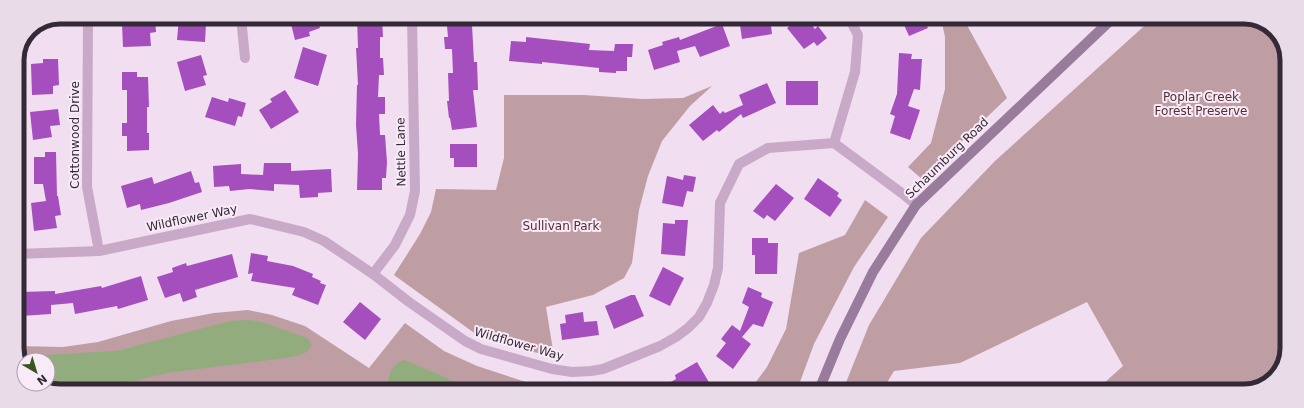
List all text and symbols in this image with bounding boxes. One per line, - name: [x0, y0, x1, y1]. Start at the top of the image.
- street label: Cottonwood Drive: [68, 81, 82, 189]
- park label: Poplar Creek Forest Preserve: [1155, 90, 1247, 118]
- street label: Schaumburg Road: [903, 115, 991, 201]
- street label: Nettle Lane: [393, 117, 409, 187]
- street label: Wildflower Way: [145, 202, 239, 234]
- park label: Sullivan Park: [522, 219, 600, 233]
- street label: Wildflower Way: [473, 325, 565, 363]
- north arrow: [16, 352, 56, 392]
- text: N: [34, 372, 49, 387]

